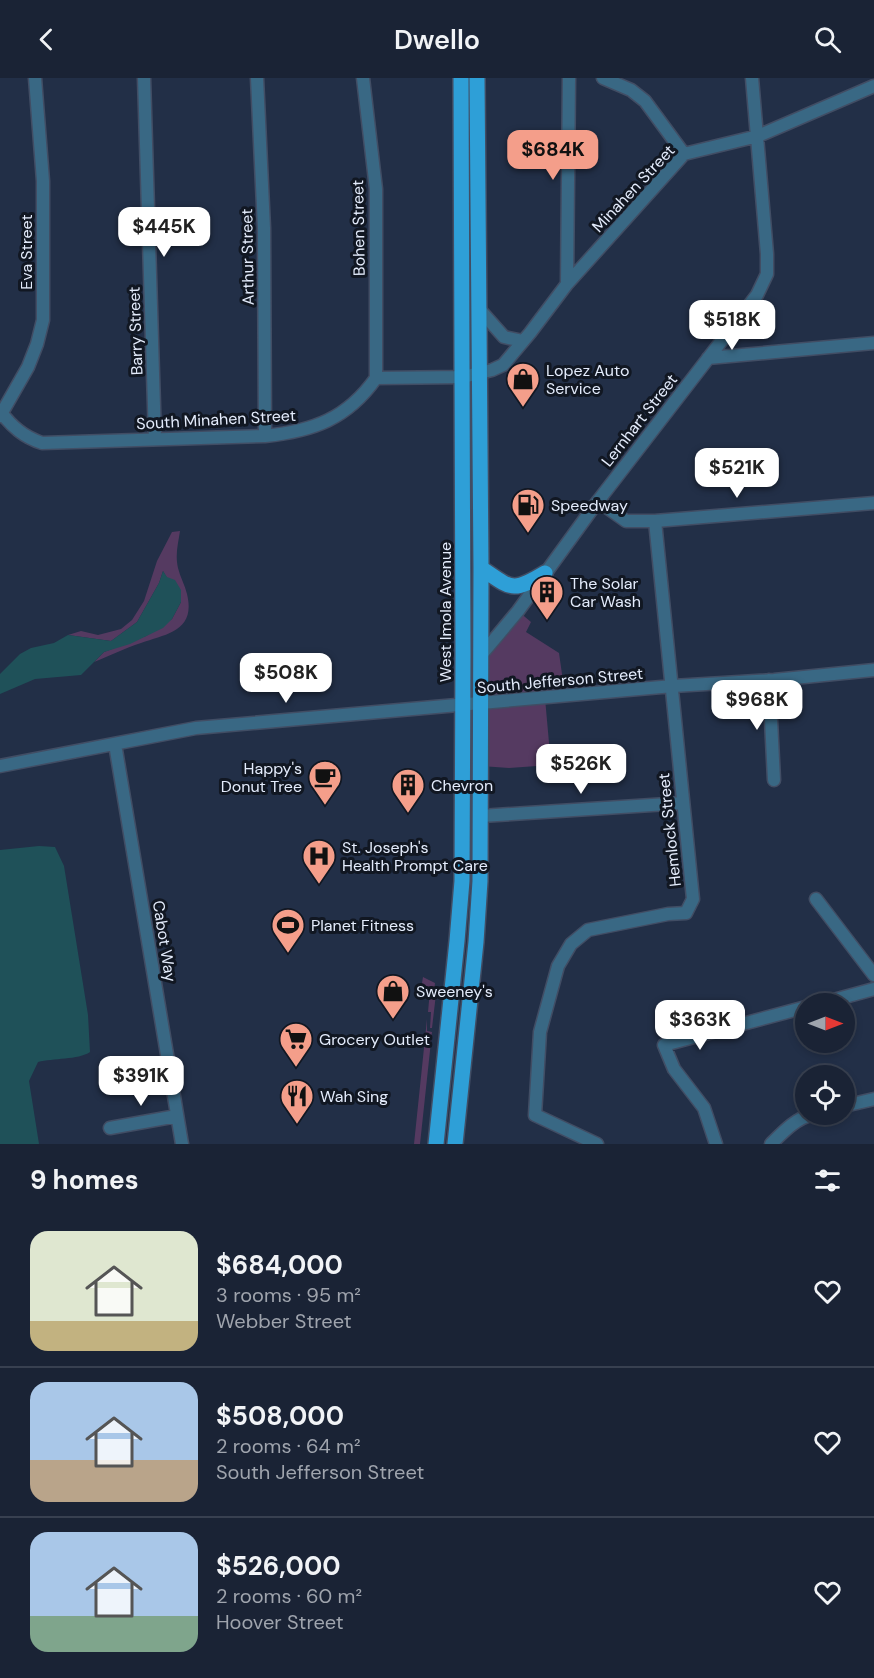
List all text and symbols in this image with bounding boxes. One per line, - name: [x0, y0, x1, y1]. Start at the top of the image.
- text: Dwello: [394, 22, 480, 57]
- icon: back: [30, 23, 63, 56]
- icon: search: [811, 23, 844, 56]
- pin: $684K: [511, 130, 595, 181]
- text: $684K: [521, 136, 585, 162]
- street label: Minahen Street: [587, 140, 679, 237]
- street label: Bohen Street: [347, 180, 370, 276]
- pin: $445K: [122, 207, 206, 258]
- street label: Arthur Street: [236, 208, 259, 306]
- text: $445K: [132, 213, 196, 239]
- street label: Eva Street: [16, 214, 37, 290]
- street label: Barry Street: [123, 286, 148, 376]
- pin: $518K: [690, 300, 774, 351]
- text: $518K: [703, 306, 761, 332]
- place label: Lopez Auto Service: [546, 360, 629, 399]
- shop icon: Lopez Auto Service: [505, 361, 541, 408]
- street label: Lernhart Street: [597, 370, 682, 471]
- street label: South Minahen Street: [136, 405, 296, 434]
- pin: $521K: [695, 448, 779, 499]
- text: $521K: [709, 454, 765, 480]
- fuel station icon: Speedway: [510, 487, 546, 534]
- place label: Speedway: [551, 495, 628, 516]
- street label: West Imola Avenue: [435, 542, 456, 682]
- place label: The Solar Car Wash: [570, 573, 641, 612]
- building icon: The Solar Car Wash: [529, 574, 565, 621]
- pin: $508K: [244, 653, 328, 704]
- text: $508K: [254, 659, 318, 685]
- street label: South Jefferson Street: [476, 663, 644, 698]
- pin: $968K: [715, 680, 799, 731]
- text: $968K: [725, 686, 789, 712]
- pin: $526K: [539, 744, 623, 795]
- text: $526K: [550, 750, 612, 776]
- place label: Happy's Donut Tree: [221, 758, 302, 797]
- cafe icon: Happy's Donut Tree: [307, 759, 343, 806]
- building icon: Chevron: [390, 767, 426, 814]
- street label: Hemlock Street: [653, 772, 686, 888]
- place label: Chevron: [431, 775, 493, 796]
- place label: St. Joseph's Health Prompt Care: [342, 837, 488, 876]
- hospital icon: St. Joseph's Health Prompt Care: [301, 838, 337, 885]
- street label: Cabot Way: [148, 899, 181, 983]
- sports icon: Planet Fitness: [270, 907, 306, 954]
- place label: Planet Fitness: [311, 915, 414, 936]
- shop icon: Sweeney's: [375, 973, 411, 1020]
- place label: Sweeney's: [416, 981, 493, 1002]
- north arrow: [795, 993, 855, 1053]
- map controls: [795, 993, 855, 1125]
- pin: $363K: [658, 1000, 742, 1051]
- text: $363K: [669, 1006, 731, 1032]
- supermarket icon: Grocery Outlet: [278, 1021, 314, 1068]
- place label: Grocery Outlet: [319, 1029, 430, 1050]
- pin: $391K: [99, 1056, 183, 1107]
- text: $391K: [113, 1062, 169, 1088]
- button: locate: [795, 1065, 855, 1125]
- restaurant icon: Wah Sing: [279, 1078, 315, 1125]
- place label: Wah Sing: [320, 1086, 388, 1107]
- text: 9 homes: [30, 1163, 139, 1197]
- icon: filters: [811, 1164, 844, 1197]
- text: $684,000: [216, 1248, 343, 1282]
- icon: home: [78, 1255, 150, 1327]
- icon: heart: [811, 1275, 844, 1308]
- text: 3 rooms · 95 m²: [216, 1282, 361, 1308]
- text: Webber Street: [216, 1308, 352, 1334]
- text: $508,000: [216, 1399, 344, 1433]
- icon: home: [78, 1406, 150, 1478]
- icon: heart: [811, 1426, 844, 1459]
- text: 2 rooms · 64 m²: [216, 1433, 360, 1459]
- text: South Jefferson Street: [216, 1459, 424, 1485]
- text: $526,000: [216, 1549, 341, 1583]
- icon: home: [78, 1556, 150, 1628]
- icon: heart: [811, 1576, 844, 1609]
- text: 2 rooms · 60 m²: [216, 1583, 362, 1609]
- text: Hoover Street: [216, 1609, 344, 1635]

